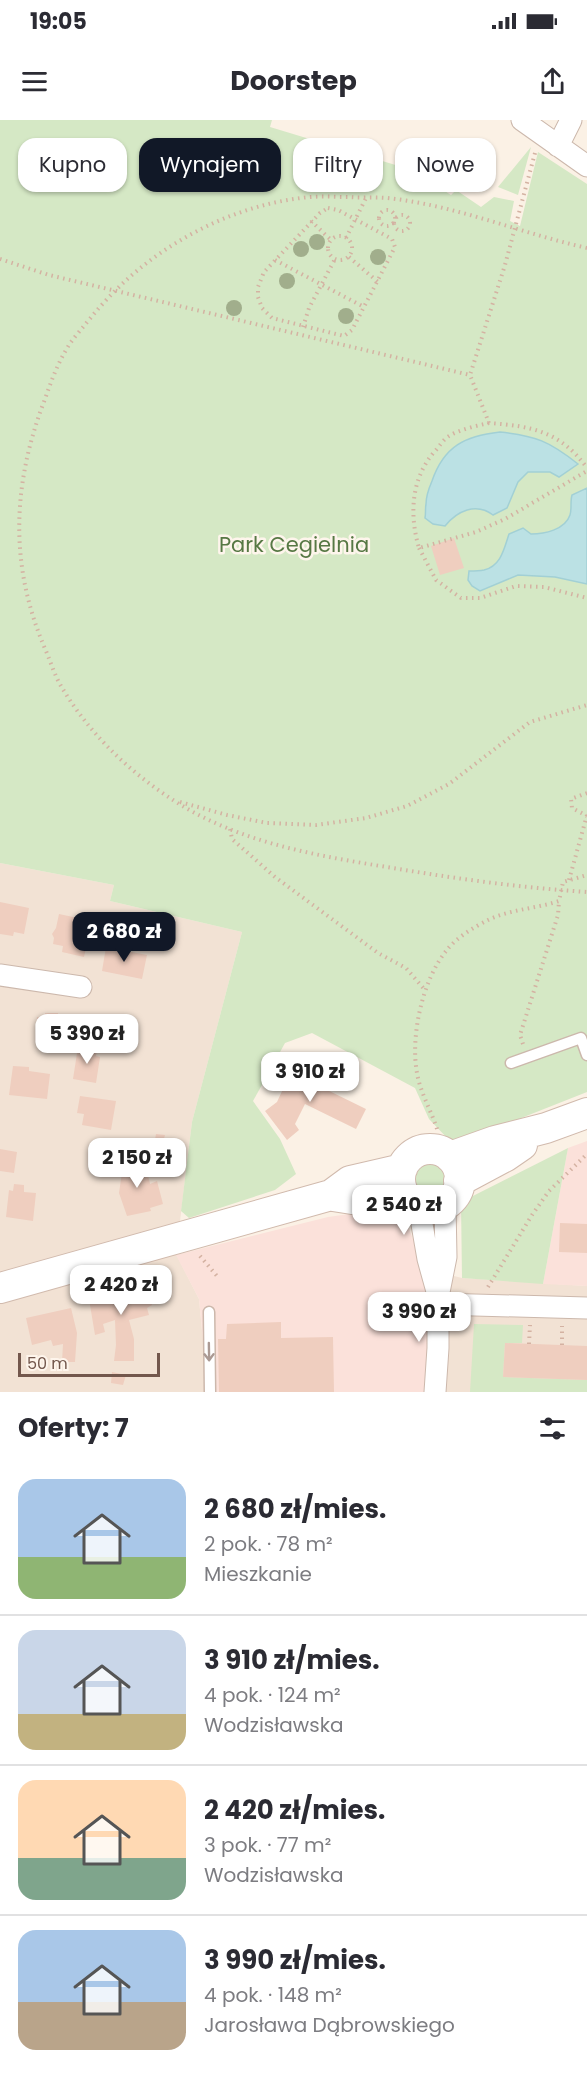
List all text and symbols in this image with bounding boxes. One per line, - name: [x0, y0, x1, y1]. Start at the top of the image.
- text: 19:05: [30, 6, 87, 37]
- text: Doorstep: [230, 62, 357, 99]
- icon: menu: [18, 65, 51, 98]
- icon: share: [536, 65, 569, 98]
- chip: Kupno: [18, 138, 127, 192]
- chip: Wynajem: [139, 138, 281, 192]
- chip: Filtry: [293, 138, 383, 192]
- chip: Nowe: [395, 138, 496, 192]
- park label: Park Cegielnia: [219, 530, 369, 559]
- pin: 2 680 zł: [62, 912, 186, 963]
- text: 2 680 zł: [87, 917, 161, 945]
- pin: 5 390 zł: [25, 1014, 149, 1065]
- text: 5 390 zł: [49, 1019, 125, 1047]
- pin: 3 910 zł: [248, 1052, 372, 1103]
- text: 3 910 zł: [275, 1057, 345, 1085]
- pin: 2 150 zł: [75, 1138, 199, 1189]
- text: 2 150 zł: [102, 1143, 172, 1171]
- pin: 2 540 zł: [342, 1185, 466, 1236]
- text: 2 540 zł: [366, 1190, 442, 1218]
- pin: 2 420 zł: [59, 1265, 183, 1316]
- text: 2 420 zł: [84, 1270, 158, 1298]
- pin: 3 990 zł: [357, 1292, 481, 1343]
- text: 3 990 zł: [382, 1297, 456, 1325]
- one-way arrow: [203, 1342, 215, 1362]
- scale bar: [18, 1350, 160, 1378]
- text: 50 m: [27, 1352, 68, 1375]
- text: Oferty: 7: [18, 1410, 129, 1446]
- icon: filters: [536, 1412, 569, 1445]
- text: 2 680 zł/mies.: [204, 1491, 386, 1527]
- icon: home: [66, 1503, 138, 1575]
- text: 2 pok. · 78 m²: [204, 1530, 333, 1558]
- text: Mieszkanie: [204, 1560, 312, 1588]
- text: 3 910 zł/mies.: [204, 1642, 380, 1678]
- icon: home: [66, 1654, 138, 1726]
- text: 4 pok. · 124 m²: [204, 1681, 341, 1709]
- text: Wodzisławska: [204, 1711, 344, 1739]
- text: 2 420 zł/mies.: [204, 1792, 385, 1828]
- icon: home: [66, 1804, 138, 1876]
- text: 3 pok. · 77 m²: [204, 1831, 331, 1859]
- text: Wodzisławska: [204, 1861, 344, 1889]
- text: 3 990 zł/mies.: [204, 1942, 386, 1978]
- icon: home: [66, 1954, 138, 2026]
- text: 4 pok. · 148 m²: [204, 1981, 342, 2009]
- text: Jarosława Dąbrowskiego: [204, 2011, 455, 2039]

